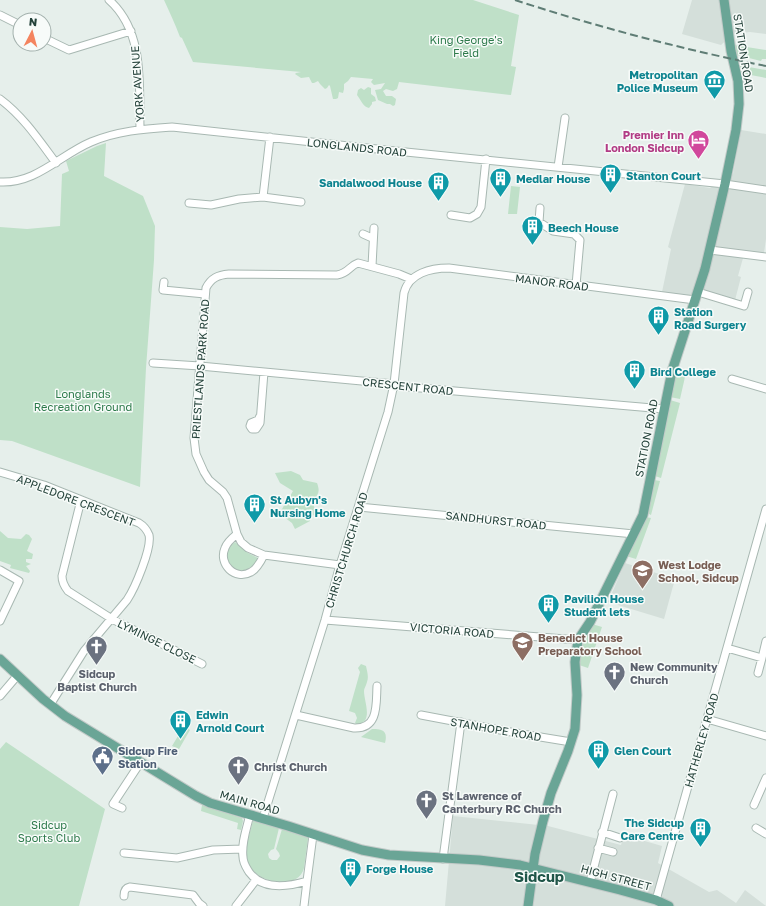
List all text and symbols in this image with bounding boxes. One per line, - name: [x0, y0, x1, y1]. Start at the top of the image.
- north arrow: [12, 12, 52, 52]
- street label: STATION ROAD: [731, 13, 757, 93]
- text: N: [28, 15, 38, 28]
- park label: King George's Field: [429, 33, 503, 59]
- street label: YORK AVENUE: [128, 45, 146, 122]
- museum icon: Metropolitan Police Museum: [701, 67, 727, 100]
- place label: Metropolitan Police Museum: [617, 68, 698, 94]
- hotel icon: Premier Inn London Sidcup: [686, 127, 712, 160]
- place label: Premier Inn London Sidcup: [605, 128, 684, 154]
- street label: LONGLANDS ROAD: [306, 135, 408, 159]
- building icon: Stanton Court: [598, 162, 624, 195]
- building icon: Medlar House: [487, 165, 513, 198]
- building icon: Sandalwood House: [425, 169, 451, 202]
- place label: Stanton Court: [626, 169, 702, 182]
- place label: Medlar House: [516, 172, 591, 185]
- place label: Sandalwood House: [319, 176, 423, 189]
- building icon: Beech House: [520, 214, 546, 247]
- place label: Beech House: [548, 221, 619, 234]
- street label: MANOR ROAD: [514, 271, 590, 293]
- street label: PRIESTLANDS PARK ROAD: [189, 298, 211, 439]
- building icon: Station Road Surgery: [646, 304, 672, 337]
- place label: Station Road Surgery: [674, 305, 747, 331]
- building icon: Bird College: [621, 358, 647, 391]
- place label: Bird College: [650, 365, 716, 378]
- street label: CRESCENT ROAD: [362, 375, 454, 397]
- park label: Longlands Recreation Ground: [34, 387, 132, 413]
- street label: STATION ROAD: [632, 398, 660, 478]
- street label: APPLEDORE CRESCENT: [15, 471, 137, 529]
- street label: CHRISTCHURCH ROAD: [322, 490, 370, 610]
- building icon: St Aubyn's Nursing Home: [241, 492, 267, 525]
- place label: St Aubyn's Nursing Home: [270, 493, 346, 519]
- street label: SANDHURST ROAD: [445, 508, 547, 532]
- school or university icon: West Lodge School, Sidcup: [629, 557, 655, 590]
- place label: West Lodge School, Sidcup: [658, 558, 739, 584]
- building icon: Pavilion House Student lets: [535, 591, 561, 624]
- place label: Pavilion House Student lets: [564, 592, 644, 618]
- street label: LYMINGE CLOSE: [116, 616, 199, 666]
- street label: VICTORIA ROAD: [409, 620, 495, 640]
- school or university icon: Benedict House Preparatory School: [510, 630, 536, 663]
- place label: Benedict House Preparatory School: [538, 631, 642, 657]
- church icon: Sidcup Baptist Church: [84, 634, 110, 667]
- church icon: New Community Church: [602, 659, 628, 692]
- place label: New Community Church: [630, 660, 718, 686]
- place label: Sidcup Baptist Church: [57, 667, 137, 693]
- street label: HATHERLEY ROAD: [681, 691, 721, 789]
- building icon: Edwin Arnold Court: [167, 707, 193, 740]
- place label: Edwin Arnold Court: [196, 708, 265, 734]
- street label: STANHOPE ROAD: [449, 715, 543, 743]
- building icon: Glen Court: [586, 737, 612, 770]
- public building icon: Sidcup Fire Station: [89, 743, 115, 776]
- place label: Sidcup Fire Station: [118, 744, 178, 770]
- place label: Glen Court: [614, 744, 672, 757]
- church icon: Christ Church: [226, 753, 252, 786]
- place label: Christ Church: [254, 760, 327, 773]
- street label: MAIN ROAD: [218, 787, 282, 817]
- church icon: St Lawrence of Canterbury RC Church: [414, 788, 440, 821]
- place label: St Lawrence of Canterbury RC Church: [442, 789, 562, 815]
- building icon: The Sidcup Care Centre: [687, 815, 713, 848]
- place label: The Sidcup Care Centre: [620, 816, 685, 842]
- park label: Sidcup Sports Club: [18, 818, 80, 844]
- building icon: Forge House: [337, 855, 363, 888]
- street label: HIGH STREET: [579, 861, 653, 893]
- place label: Forge House: [366, 862, 434, 875]
- district label: Sidcup: [514, 867, 564, 885]

